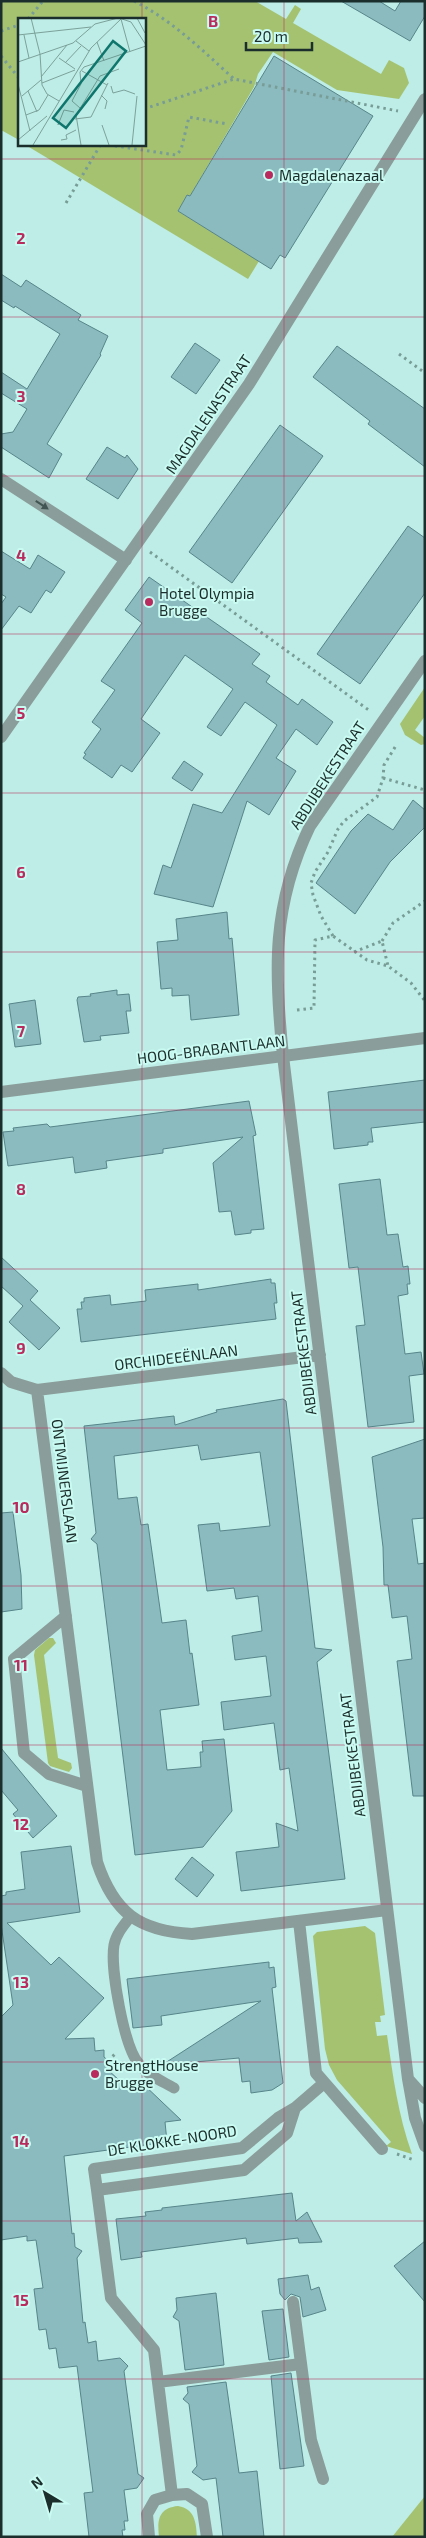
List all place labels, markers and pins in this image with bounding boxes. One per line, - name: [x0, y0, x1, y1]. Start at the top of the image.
- place label: Magdalenazaal: [279, 166, 384, 184]
- marker: Magdalenazaal: [263, 169, 275, 181]
- place label: Hotel Olympia Brugge: [159, 584, 255, 619]
- marker: Hotel Olympia Brugge: [143, 596, 155, 608]
- place label: StrengtHouse Brugge: [105, 2056, 198, 2091]
- marker: StrengtHouse Brugge: [89, 2068, 101, 2080]

